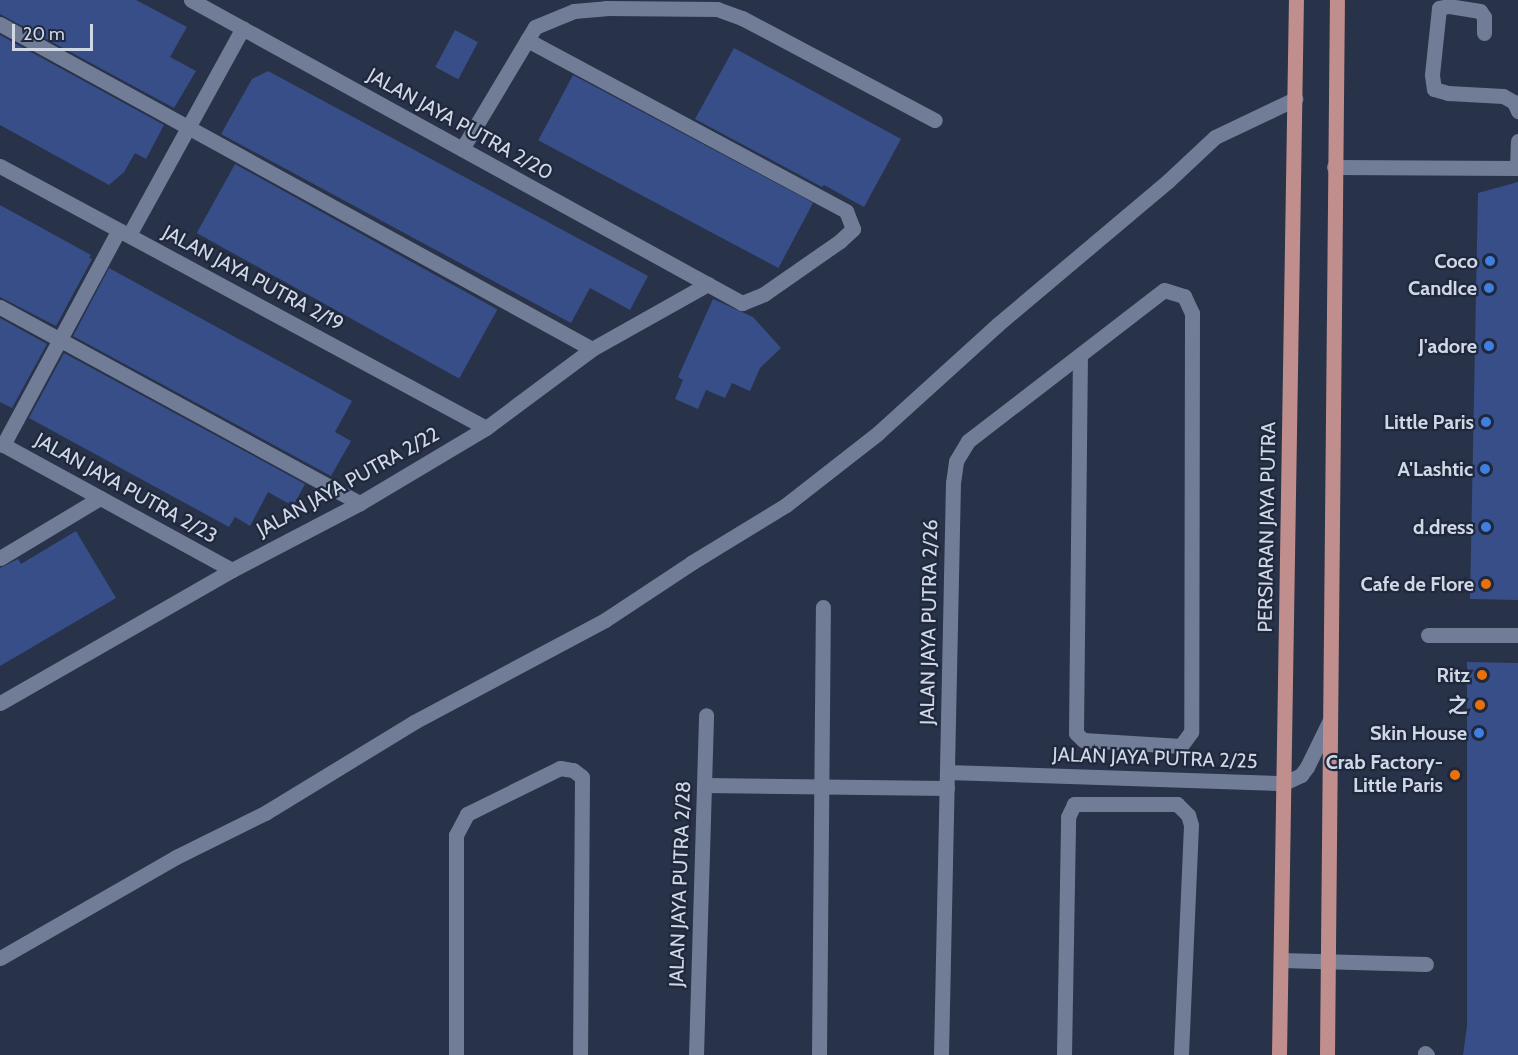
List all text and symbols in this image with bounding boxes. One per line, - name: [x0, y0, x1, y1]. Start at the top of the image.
- scale bar: [15, 12, 96, 50]
- text: 20 m: [23, 23, 65, 45]
- street label: JALAN JAYA PUTRA 2/20: [363, 63, 557, 185]
- street label: JALAN JAYA PUTRA 2/19: [158, 220, 348, 336]
- place label: Coco: [1434, 249, 1478, 273]
- marker: Coco: [1483, 254, 1497, 268]
- place label: CandIce: [1408, 276, 1477, 300]
- marker: CandIce: [1482, 281, 1496, 295]
- place label: J'adore: [1418, 334, 1477, 358]
- marker: J'adore: [1482, 339, 1496, 353]
- place label: Little Paris: [1384, 410, 1474, 434]
- marker: Little Paris: [1479, 415, 1493, 429]
- street label: PERSIARAN JAYA PUTRA: [1253, 421, 1281, 633]
- street label: JALAN JAYA PUTRA 2/22: [253, 422, 443, 542]
- street label: JALAN JAYA PUTRA 2/23: [31, 428, 221, 548]
- place label: A'Lashtic: [1398, 457, 1473, 481]
- marker: A'Lashtic: [1478, 462, 1492, 476]
- place label: d.dress: [1413, 515, 1474, 539]
- street label: JALAN JAYA PUTRA 2/26: [915, 519, 943, 725]
- marker: d.dress: [1479, 520, 1493, 534]
- place label: Cafe de Flore: [1361, 572, 1474, 596]
- marker: Cafe de Flore: [1479, 577, 1493, 591]
- place label: Ritz: [1437, 663, 1470, 687]
- marker: Ritz: [1475, 668, 1489, 682]
- place label: 之: [1448, 693, 1468, 717]
- marker: 之: [1473, 698, 1487, 712]
- place label: Skin House: [1370, 721, 1467, 745]
- marker: Skin House: [1472, 726, 1486, 740]
- street label: JALAN JAYA PUTRA 2/25: [1052, 742, 1258, 774]
- place label: Crab Factory- Little Paris: [1326, 751, 1443, 798]
- marker: Crab Factory- Little Paris: [1448, 768, 1462, 782]
- street label: JALAN JAYA PUTRA 2/28: [664, 780, 696, 988]

